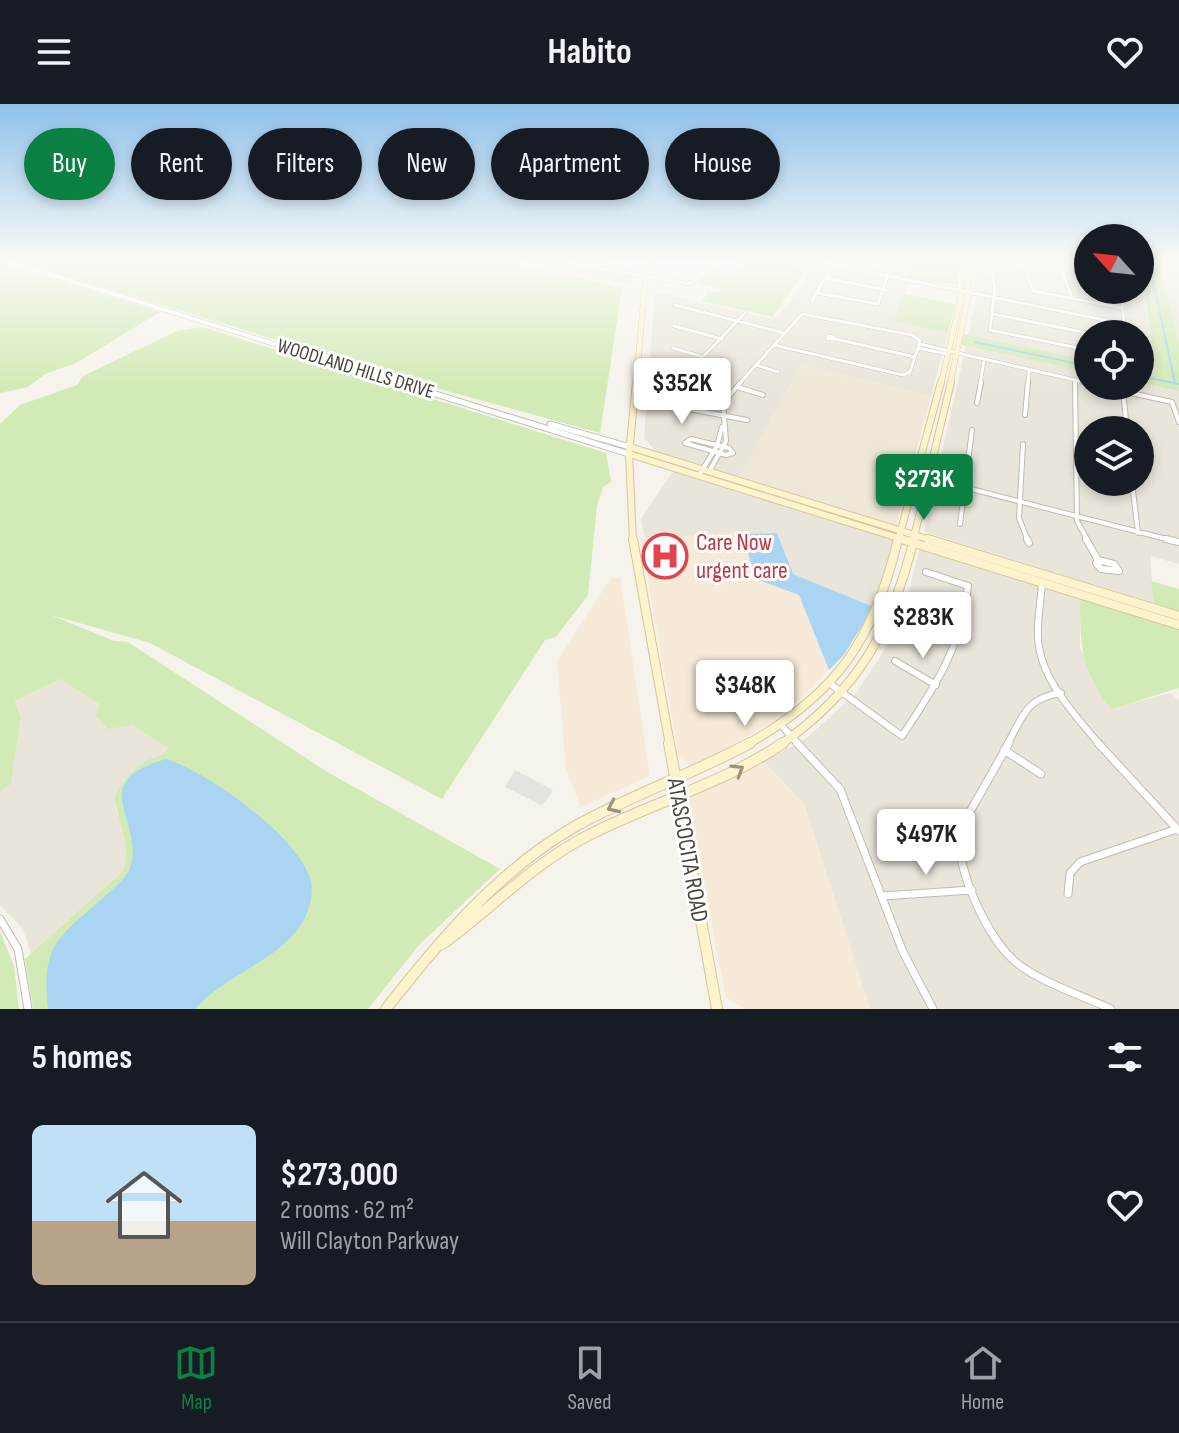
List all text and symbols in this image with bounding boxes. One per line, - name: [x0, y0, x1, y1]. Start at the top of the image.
- icon: menu: [32, 30, 76, 74]
- icon: heart: [1103, 30, 1147, 74]
- text: Habito: [547, 31, 632, 74]
- chip: Buy: [24, 128, 115, 200]
- chip: Rent: [131, 128, 232, 200]
- chip: Filters: [248, 128, 362, 200]
- chip: New: [378, 128, 475, 200]
- chip: Apartment: [491, 128, 649, 200]
- chip: House: [665, 128, 780, 200]
- north arrow: [1074, 224, 1154, 304]
- map controls: [1074, 224, 1154, 496]
- button: locate: [1074, 320, 1154, 400]
- street label: WOODLAND HILLS DRIVE: [274, 334, 437, 404]
- pin: $352K: [626, 358, 738, 426]
- text: $352K: [652, 368, 712, 399]
- button: layers: [1074, 416, 1154, 496]
- pin: $273K: [868, 454, 980, 522]
- text: $273K: [894, 464, 954, 495]
- place label: Care Now urgent care: [696, 528, 788, 585]
- hospital icon: Care Now urgent care: [641, 532, 689, 580]
- pin: $283K: [867, 592, 979, 660]
- text: $283K: [892, 602, 954, 633]
- pin: $348K: [689, 660, 801, 728]
- text: $348K: [714, 670, 776, 701]
- one-way arrow: [729, 764, 744, 780]
- street label: ATASCOCITA ROAD: [660, 775, 714, 924]
- one-way arrow: [606, 797, 621, 813]
- pin: $497K: [870, 809, 982, 877]
- text: $497K: [895, 819, 957, 850]
- icon: filters: [1103, 1035, 1147, 1079]
- text: 5 homes: [32, 1037, 132, 1078]
- text: $273,000: [280, 1154, 398, 1195]
- icon: home: [96, 1157, 192, 1253]
- icon: heart: [1103, 1183, 1147, 1227]
- text: 2 rooms · 62 m²: [280, 1195, 414, 1226]
- text: Will Clayton Parkway: [280, 1226, 459, 1257]
- tab: Map: [174, 1341, 218, 1416]
- tab: Saved: [567, 1341, 612, 1416]
- tab: Home: [961, 1341, 1005, 1416]

